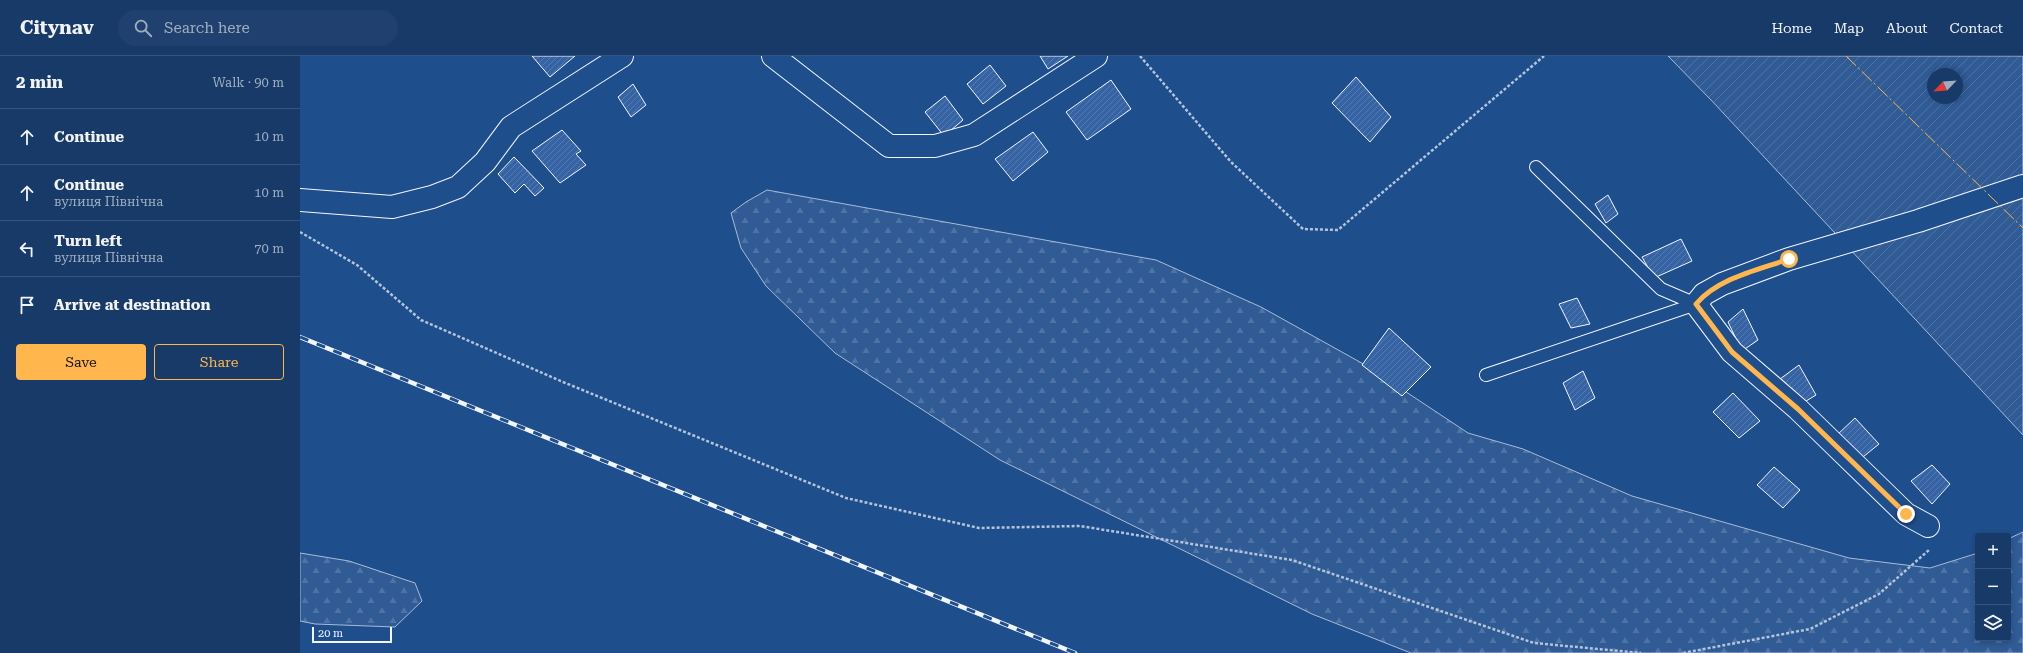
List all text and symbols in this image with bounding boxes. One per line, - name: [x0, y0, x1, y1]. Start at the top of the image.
- search box: [118, 10, 398, 46]
- text: Citynav: [20, 16, 94, 39]
- icon: search: [132, 17, 154, 39]
- text: Search here: [164, 19, 250, 37]
- text: Home: [1771, 20, 1812, 36]
- text: Map: [1834, 20, 1864, 36]
- text: About: [1886, 20, 1928, 36]
- text: Contact: [1950, 20, 2003, 36]
- north arrow: [1927, 68, 1963, 104]
- text: 2 min: [16, 72, 63, 92]
- text: Walk · 90 m: [212, 75, 284, 90]
- icon: ahead: [16, 126, 38, 148]
- text: Continue: [54, 128, 124, 146]
- text: 10 m: [254, 129, 284, 144]
- text: Continue: [54, 176, 124, 194]
- icon: ahead: [16, 182, 38, 204]
- text: 10 m: [254, 185, 284, 200]
- text: вулиця Північна: [54, 194, 163, 209]
- text: Turn left: [54, 232, 122, 250]
- icon: left: [16, 238, 38, 260]
- text: 70 m: [254, 241, 284, 256]
- text: вулиця Північна: [54, 250, 163, 265]
- route start: [1780, 250, 1798, 268]
- icon: arrive: [16, 294, 38, 316]
- text: Arrive at destination: [54, 296, 210, 314]
- button: Save: [16, 344, 146, 380]
- button: Share: [154, 344, 284, 380]
- route end: [1897, 505, 1915, 523]
- map controls: [1975, 533, 2011, 641]
- button: +: [1975, 533, 2011, 569]
- button: −: [1975, 569, 2011, 605]
- button: layers: [1975, 605, 2011, 641]
- scale bar: [312, 625, 392, 644]
- text: 20 m: [318, 627, 343, 640]

